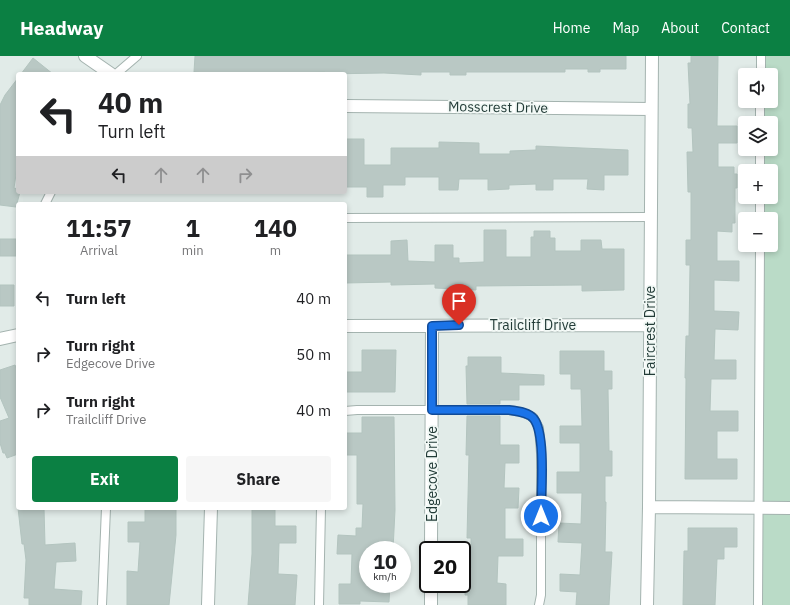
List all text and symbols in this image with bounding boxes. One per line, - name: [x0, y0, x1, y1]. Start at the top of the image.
- text: Headway: [20, 16, 103, 40]
- text: Home: [553, 19, 590, 37]
- text: Map: [612, 19, 639, 37]
- text: About: [661, 19, 699, 37]
- text: Contact: [721, 19, 770, 37]
- map controls: [738, 68, 778, 252]
- button: sound: [738, 68, 778, 108]
- text: 40 m: [98, 84, 163, 121]
- icon: left: [32, 88, 84, 140]
- street label: Mosscrest Drive: [448, 97, 548, 117]
- button: layers: [738, 116, 778, 156]
- text: Turn left: [98, 120, 166, 143]
- icon: left: [108, 164, 130, 186]
- icon: ahead: [150, 164, 172, 186]
- icon: ahead: [192, 164, 214, 186]
- icon: right: [234, 164, 256, 186]
- button: +: [738, 164, 778, 204]
- text: 11:57: [66, 212, 132, 244]
- text: 1: [185, 212, 200, 244]
- text: 140: [254, 212, 297, 244]
- button: −: [738, 212, 778, 252]
- text: Arrival: [80, 242, 118, 259]
- text: min: [182, 242, 204, 259]
- text: m: [270, 242, 281, 259]
- pin: [442, 284, 476, 325]
- street label: Faircrest Drive: [641, 285, 659, 376]
- icon: left: [32, 287, 54, 309]
- text: Turn left: [66, 289, 126, 308]
- text: 40 m: [296, 289, 331, 308]
- icon: arrive: [448, 290, 470, 312]
- street label: Trailcliff Drive: [490, 316, 577, 334]
- text: Turn right: [66, 336, 135, 355]
- icon: right: [32, 343, 54, 365]
- text: 50 m: [296, 345, 331, 364]
- text: Edgecove Drive: [66, 355, 155, 372]
- text: Turn right: [66, 392, 135, 411]
- icon: right: [32, 399, 54, 421]
- text: 40 m: [296, 401, 331, 420]
- text: Trailcliff Drive: [66, 411, 146, 428]
- street label: Edgecove Drive: [423, 426, 441, 522]
- button: Exit: [32, 456, 178, 502]
- button: Share: [186, 456, 331, 502]
- position arrow: [520, 495, 562, 537]
- speed limit sign: 20: [419, 541, 471, 593]
- text: 10: [373, 548, 397, 575]
- text: km/h: [373, 570, 397, 583]

